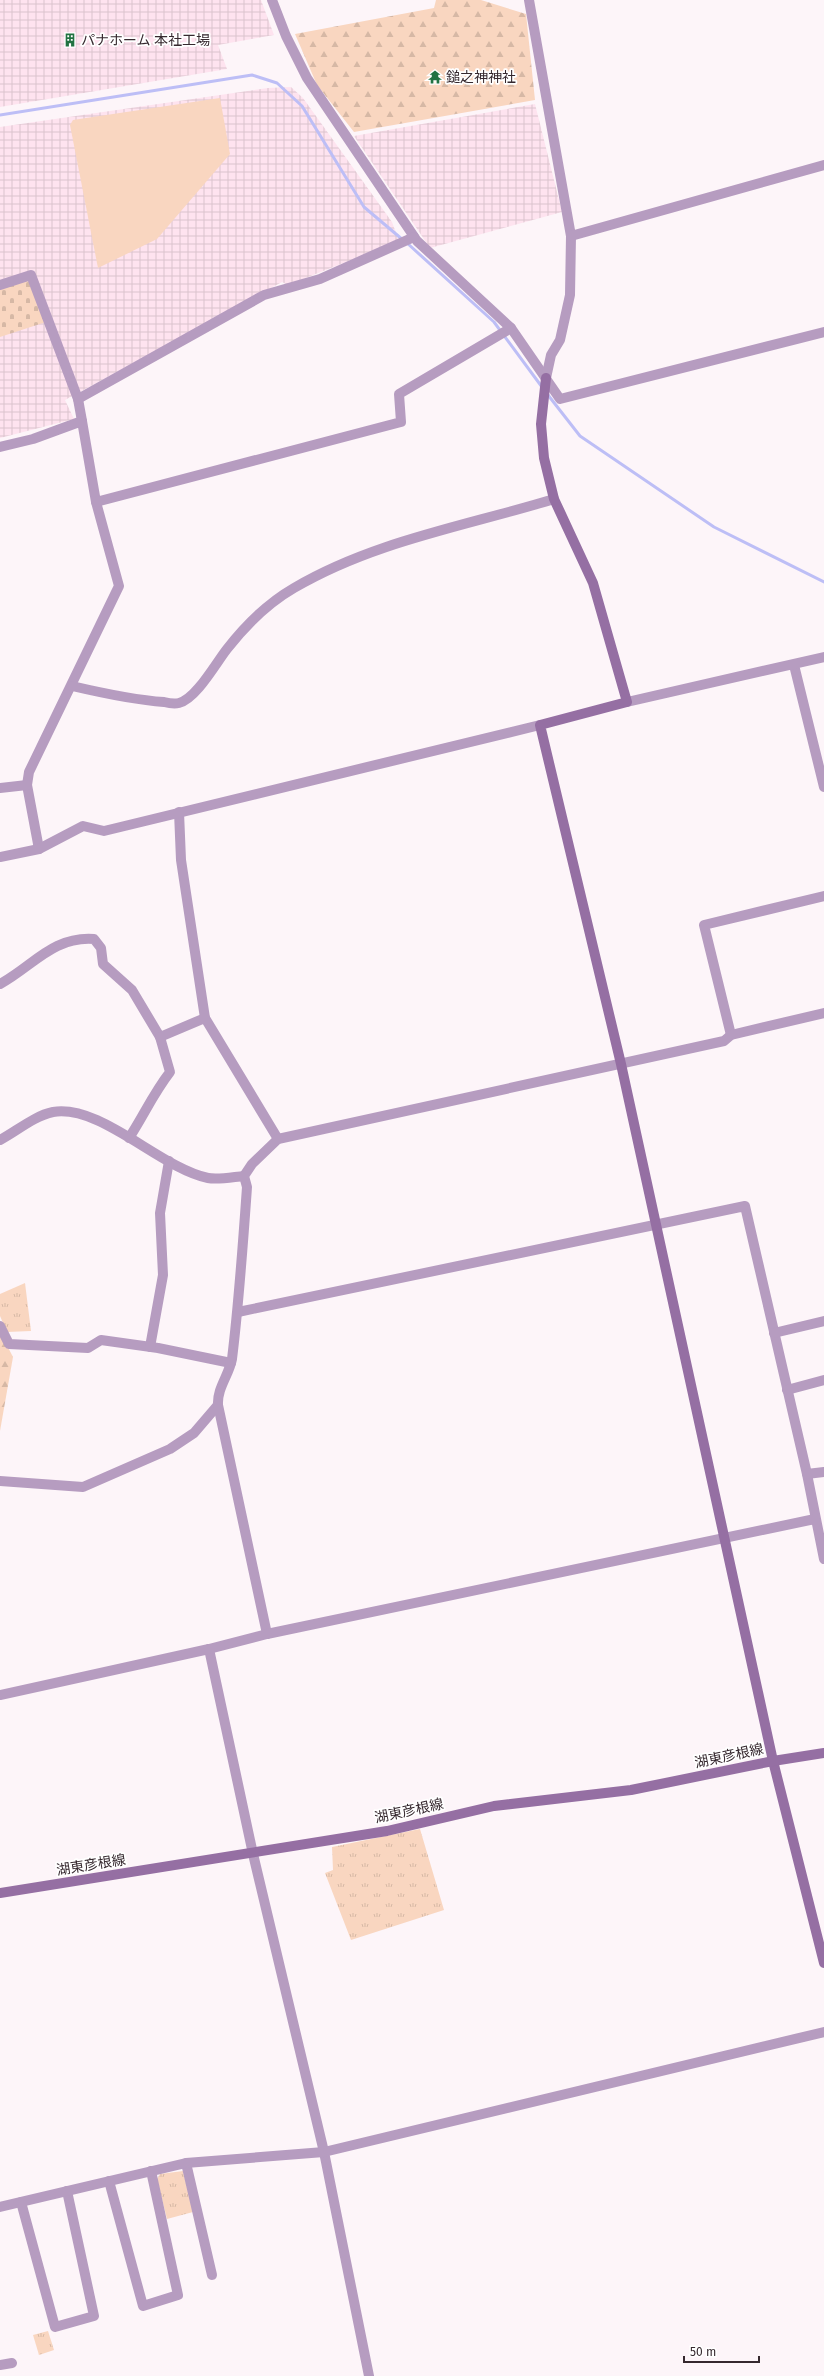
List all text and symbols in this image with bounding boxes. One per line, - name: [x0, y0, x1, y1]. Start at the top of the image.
- building icon: パナホーム 本社工場: [62, 32, 78, 48]
- place label: パナホーム 本社工場: [81, 32, 210, 49]
- temple icon: 鎚之神神社: [427, 69, 443, 85]
- place label: 鎚之神神社: [446, 69, 516, 86]
- street label: 湖東彦根線: [693, 1740, 765, 1772]
- street label: 湖東彦根線: [373, 1795, 445, 1827]
- street label: 湖東彦根線: [55, 1851, 127, 1879]
- scale bar: [684, 2338, 759, 2364]
- text: 50 m: [690, 2345, 716, 2359]

